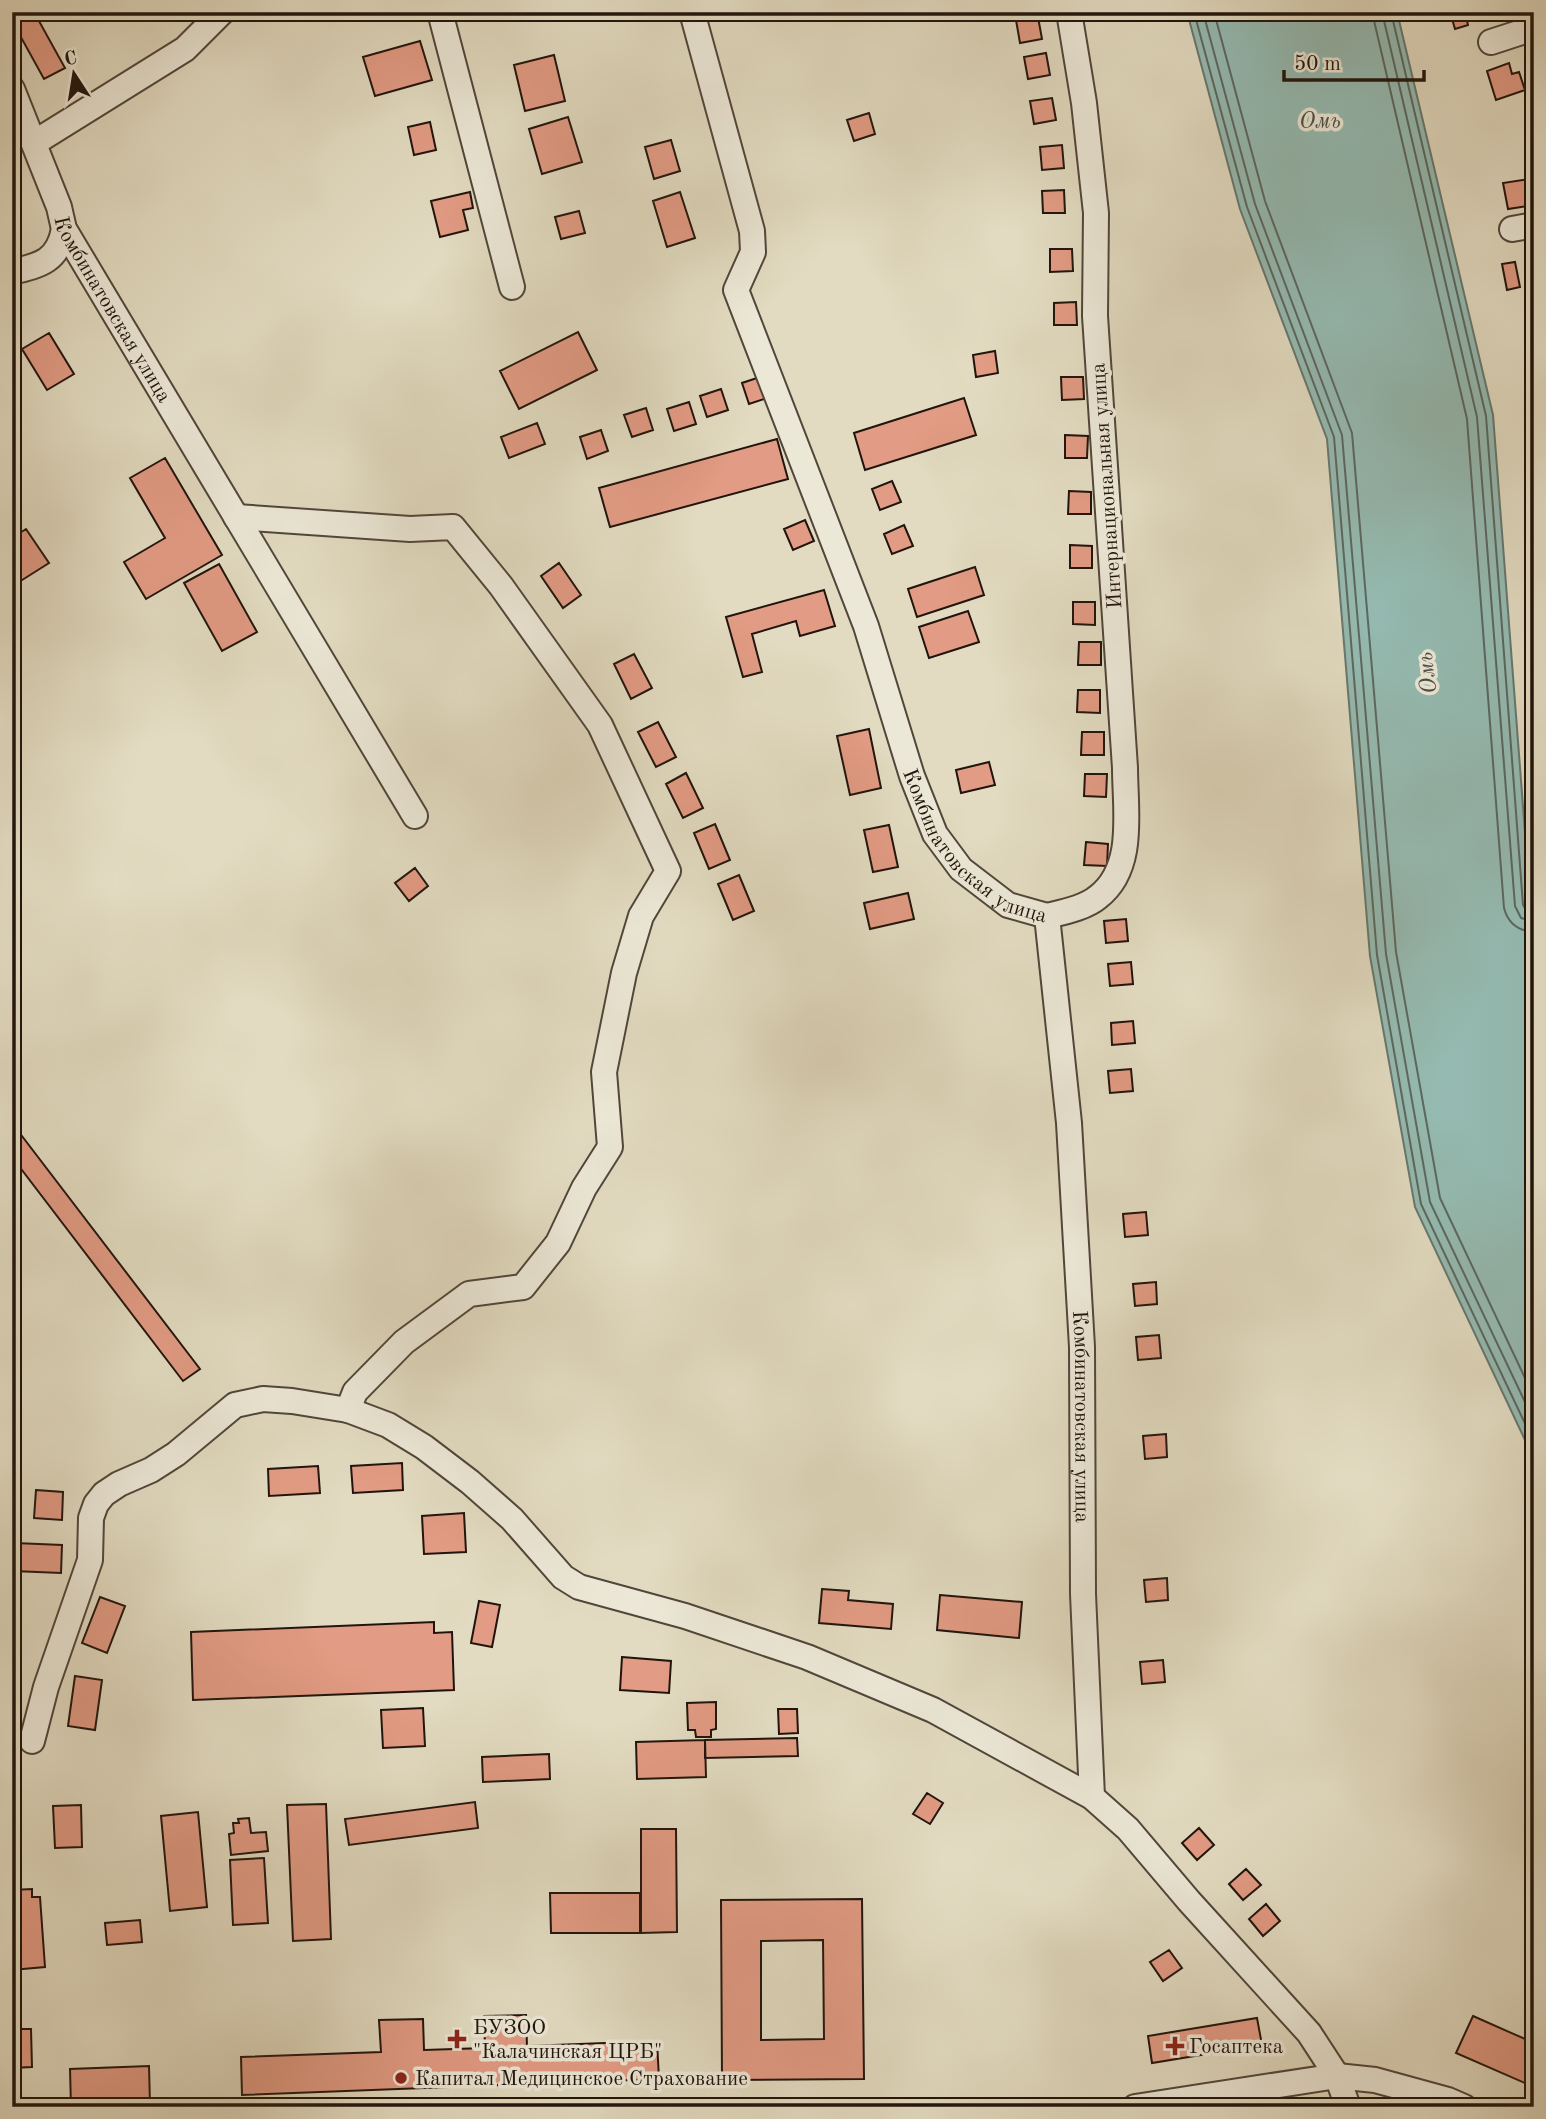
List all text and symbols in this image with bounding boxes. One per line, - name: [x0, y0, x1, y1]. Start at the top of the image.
- north arrow: [38, 38, 108, 108]
- scale bar: [1284, 38, 1424, 82]
- text: С: [63, 49, 79, 70]
- text: 50 m: [1294, 54, 1341, 75]
- water label: Омь: [1299, 110, 1341, 133]
- street label: Комбинатовская улица: [49, 214, 174, 407]
- street label: Интернациональная улица: [1088, 362, 1127, 610]
- water label: Омь: [1414, 650, 1441, 695]
- street label: Комбинатовская улица: [898, 766, 1049, 927]
- street label: Комбинатовская улица: [1068, 1310, 1092, 1523]
- place label: БУЗОО "Калачинская ЦРБ": [473, 2018, 662, 2063]
- marker: БУЗОО "Калачинская ЦРБ": [447, 2029, 467, 2049]
- place label: Госаптека: [1189, 2037, 1283, 2058]
- marker: Госаптека: [1167, 2038, 1183, 2054]
- place label: Капитал Медицинское Страхование: [415, 2069, 748, 2090]
- marker: Капитал Медицинское Страхование: [393, 2070, 409, 2086]

